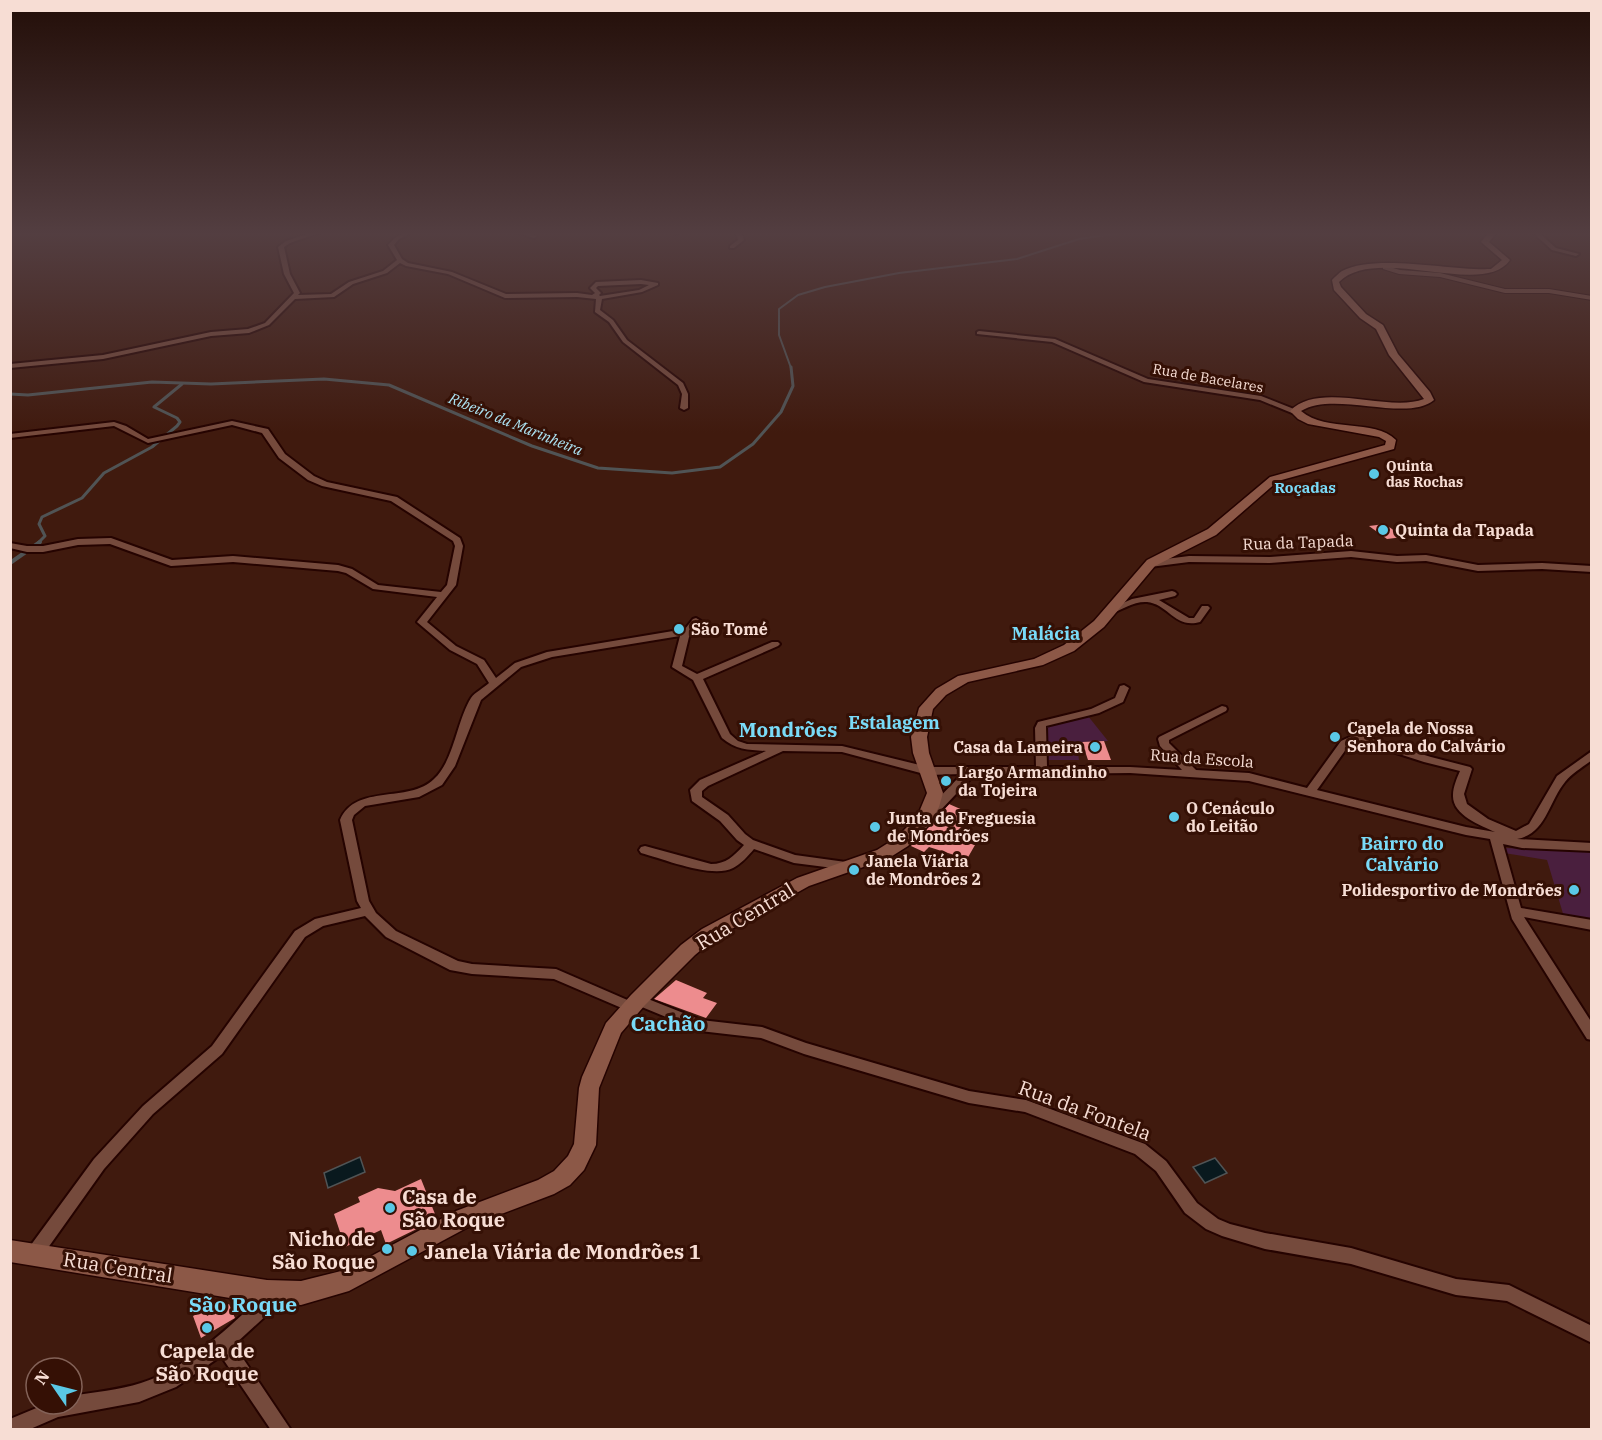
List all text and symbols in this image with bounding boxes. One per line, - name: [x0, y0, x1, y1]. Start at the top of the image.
- street label: Rua de Bacelares: [1151, 359, 1265, 397]
- water label: Ribeiro da Marinheira: [445, 388, 587, 460]
- place label: Quinta das Rochas: [1386, 457, 1463, 491]
- marker: Quinta das Rochas: [1367, 467, 1381, 481]
- district label: Roçadas: [1274, 478, 1336, 497]
- place label: Quinta da Tapada: [1395, 520, 1534, 540]
- marker: Quinta da Tapada: [1376, 523, 1390, 537]
- street label: Rua da Tapada: [1242, 530, 1354, 554]
- place label: São Tomé: [691, 619, 768, 639]
- marker: São Tomé: [672, 622, 686, 636]
- district label: Malácia: [1012, 622, 1080, 645]
- district label: Estalagem: [848, 711, 940, 734]
- district label: Mondrões: [739, 716, 837, 743]
- place label: Capela de Nossa Senhora do Calvário: [1347, 718, 1506, 756]
- marker: Capela de Nossa Senhora do Calvário: [1328, 730, 1342, 744]
- place label: Casa da Lameira: [953, 737, 1083, 757]
- marker: Casa da Lameira: [1088, 740, 1102, 754]
- street label: Rua da Escola: [1149, 744, 1255, 772]
- place label: Largo Armandinho da Tojeira: [958, 762, 1107, 800]
- marker: Largo Armandinho da Tojeira: [939, 774, 953, 788]
- place label: O Cenáculo do Leitão: [1186, 798, 1275, 836]
- place label: Junta de Freguesia de Mondrões: [887, 808, 1036, 846]
- marker: O Cenáculo do Leitão: [1167, 810, 1181, 824]
- marker: Junta de Freguesia de Mondrões: [868, 820, 882, 834]
- district label: Bairro do Calvário: [1360, 832, 1444, 876]
- place label: Janela Viária de Mondrões 2: [866, 851, 981, 889]
- marker: Janela Viária de Mondrões 2: [847, 863, 861, 877]
- street label: Rua Central: [691, 876, 799, 956]
- place label: Polidesportivo de Mondrões: [1342, 880, 1562, 900]
- marker: Polidesportivo de Mondrões: [1567, 883, 1581, 897]
- district label: Cachão: [631, 1009, 705, 1037]
- street label: Rua da Fontela: [1015, 1073, 1155, 1147]
- place label: Casa de São Roque: [402, 1183, 505, 1233]
- marker: Casa de São Roque: [383, 1201, 397, 1215]
- place label: Nicho de São Roque: [272, 1225, 375, 1275]
- place label: Janela Viária de Mondrões 1: [424, 1238, 701, 1265]
- marker: Nicho de São Roque: [380, 1242, 394, 1256]
- marker: Janela Viária de Mondrões 1: [405, 1244, 419, 1258]
- street label: Rua Central: [61, 1245, 175, 1289]
- district label: São Roque: [189, 1290, 297, 1318]
- marker: Capela de São Roque: [200, 1321, 214, 1335]
- place label: Capela de São Roque: [155, 1337, 259, 1387]
- north arrow: [24, 1356, 84, 1416]
- text: N: [30, 1366, 54, 1388]

